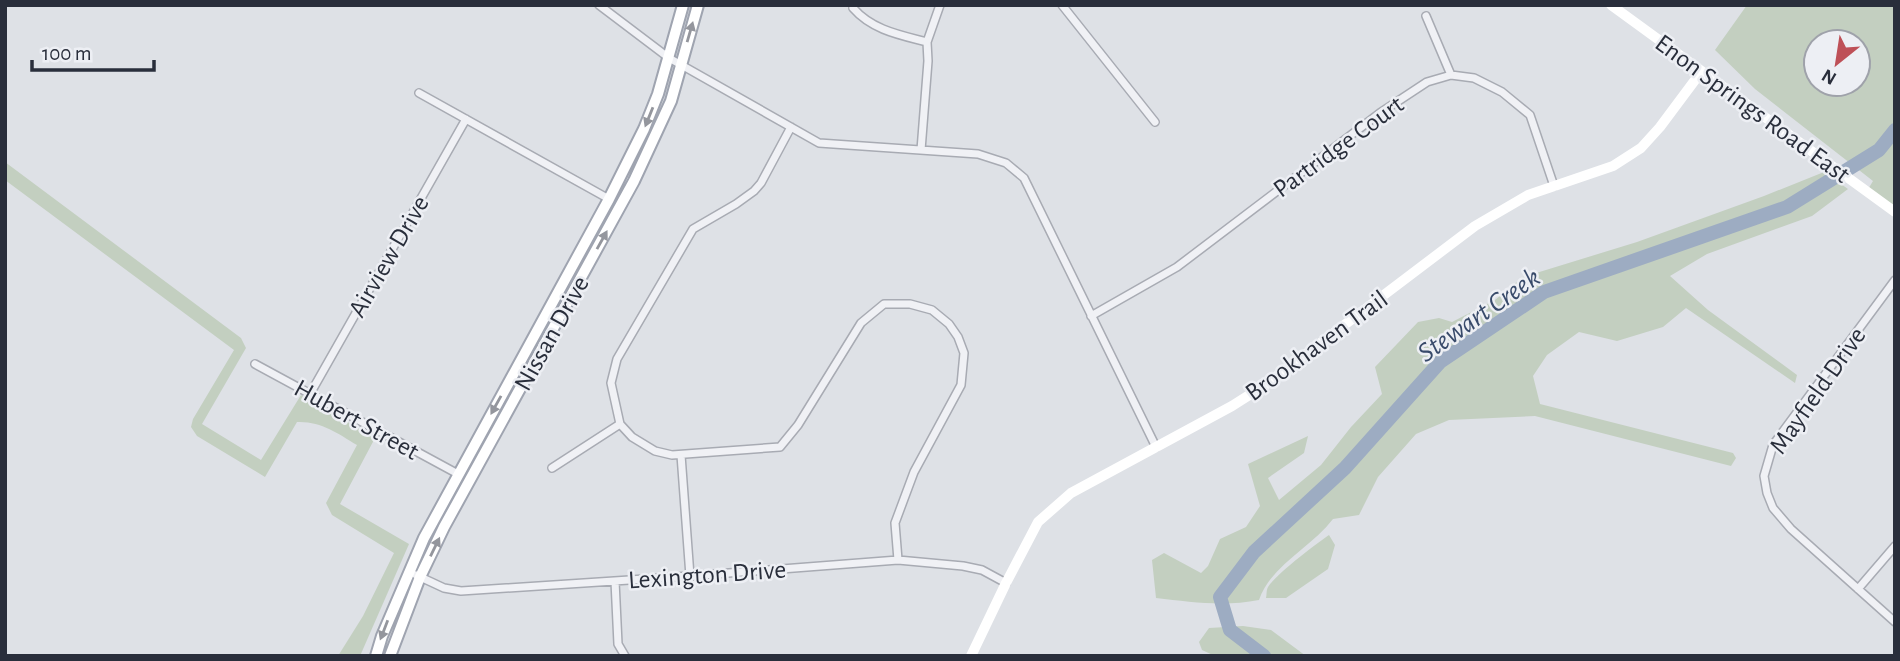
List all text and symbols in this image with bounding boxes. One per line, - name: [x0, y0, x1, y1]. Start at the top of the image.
- one-way arrow: [686, 21, 696, 42]
- scale bar: [32, 28, 154, 72]
- north arrow: [1802, 28, 1872, 98]
- street label: Enon Springs Road East: [1650, 30, 1855, 188]
- text: 100 m: [42, 43, 92, 64]
- text: N: [1819, 65, 1840, 88]
- street label: Partridge Court: [1269, 91, 1408, 203]
- one-way arrow: [643, 107, 654, 128]
- street label: Airview Drive: [344, 191, 434, 322]
- one-way arrow: [596, 230, 608, 250]
- water label: Stewart Creek: [1413, 263, 1545, 368]
- street label: Nissan Drive: [510, 272, 594, 395]
- street label: Brookhaven Trail: [1241, 286, 1393, 406]
- street label: Mayfield Drive: [1765, 323, 1871, 459]
- street label: Hubert Street: [290, 375, 423, 465]
- one-way arrow: [490, 395, 502, 414]
- one-way arrow: [429, 537, 440, 557]
- street label: Lexington Drive: [627, 557, 787, 593]
- one-way arrow: [379, 620, 390, 641]

